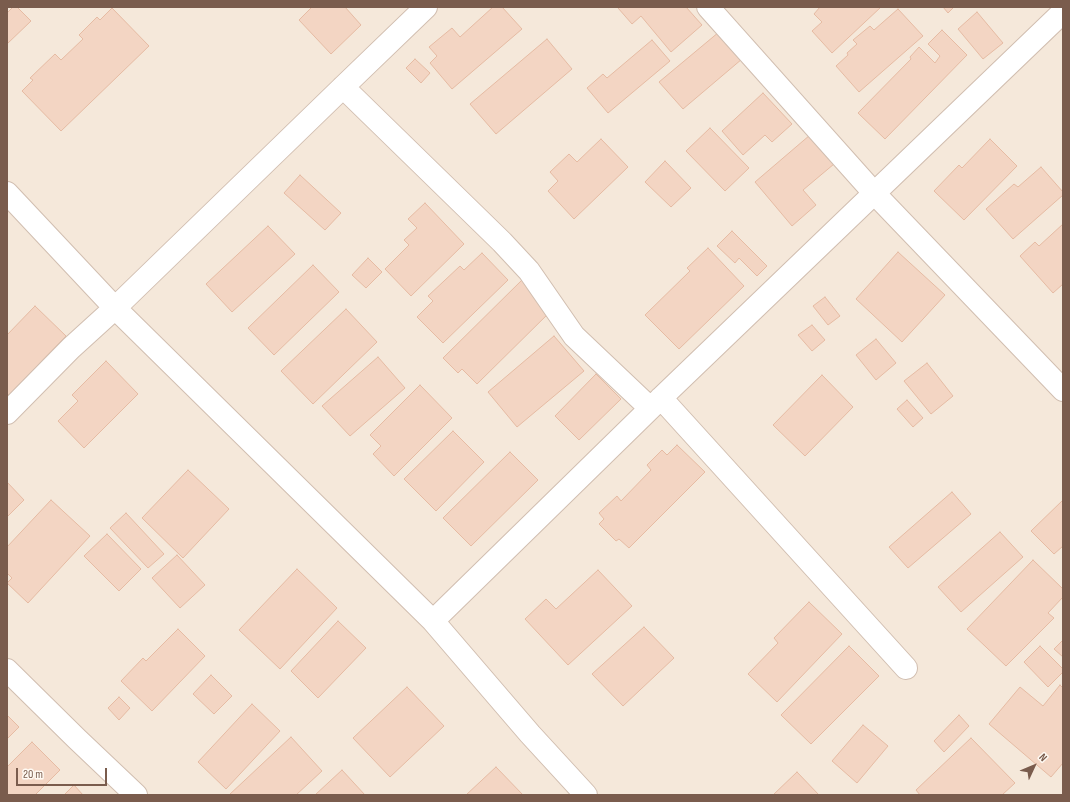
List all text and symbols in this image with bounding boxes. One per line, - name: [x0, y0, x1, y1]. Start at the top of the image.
- north arrow: [1014, 746, 1054, 786]
- text: N: [1036, 751, 1050, 764]
- scale bar: [18, 760, 109, 786]
- text: 20 m: [23, 767, 43, 782]

